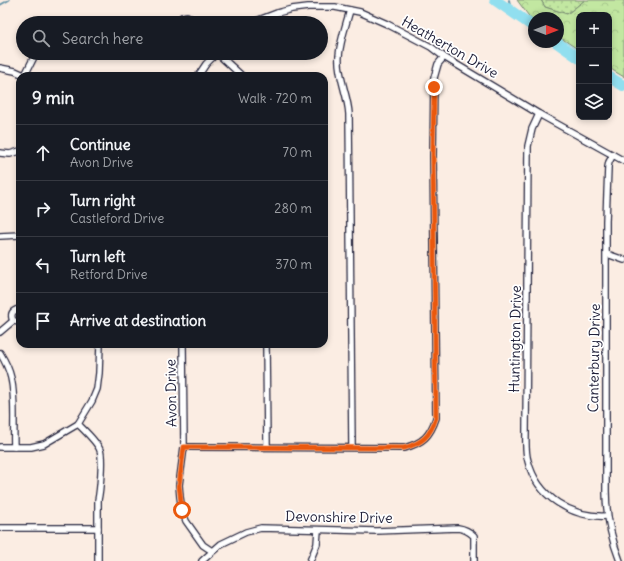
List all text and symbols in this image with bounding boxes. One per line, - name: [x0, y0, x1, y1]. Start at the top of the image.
- street label: Heatherton Drive: [398, 12, 502, 82]
- north arrow: [528, 12, 564, 48]
- map controls: [576, 12, 612, 120]
- button: +: [576, 12, 612, 48]
- search box: [16, 16, 328, 60]
- icon: search: [30, 27, 52, 49]
- text: Search here: [62, 29, 143, 48]
- button: −: [576, 48, 612, 84]
- route end: [425, 78, 443, 96]
- button: layers: [576, 84, 612, 120]
- text: 9 min: [32, 87, 74, 109]
- text: Walk · 720 m: [238, 90, 312, 107]
- text: Continue: [70, 135, 131, 154]
- icon: ahead: [32, 142, 54, 164]
- text: 70 m: [283, 144, 312, 161]
- text: Avon Drive: [70, 154, 133, 171]
- text: Turn right: [70, 191, 135, 210]
- icon: right: [32, 198, 54, 220]
- text: 280 m: [274, 200, 312, 217]
- text: Castleford Drive: [70, 210, 164, 227]
- text: Turn left: [70, 247, 125, 266]
- icon: left: [32, 254, 54, 276]
- text: 370 m: [275, 256, 312, 273]
- text: Retford Drive: [70, 266, 147, 283]
- street label: Huntington Drive: [505, 285, 525, 393]
- street label: Canterbury Drive: [584, 303, 604, 413]
- icon: arrive: [32, 310, 54, 332]
- text: Arrive at destination: [70, 311, 206, 330]
- street label: Avon Drive: [161, 359, 181, 427]
- route start: [173, 501, 191, 519]
- street label: Devonshire Drive: [285, 507, 393, 527]

